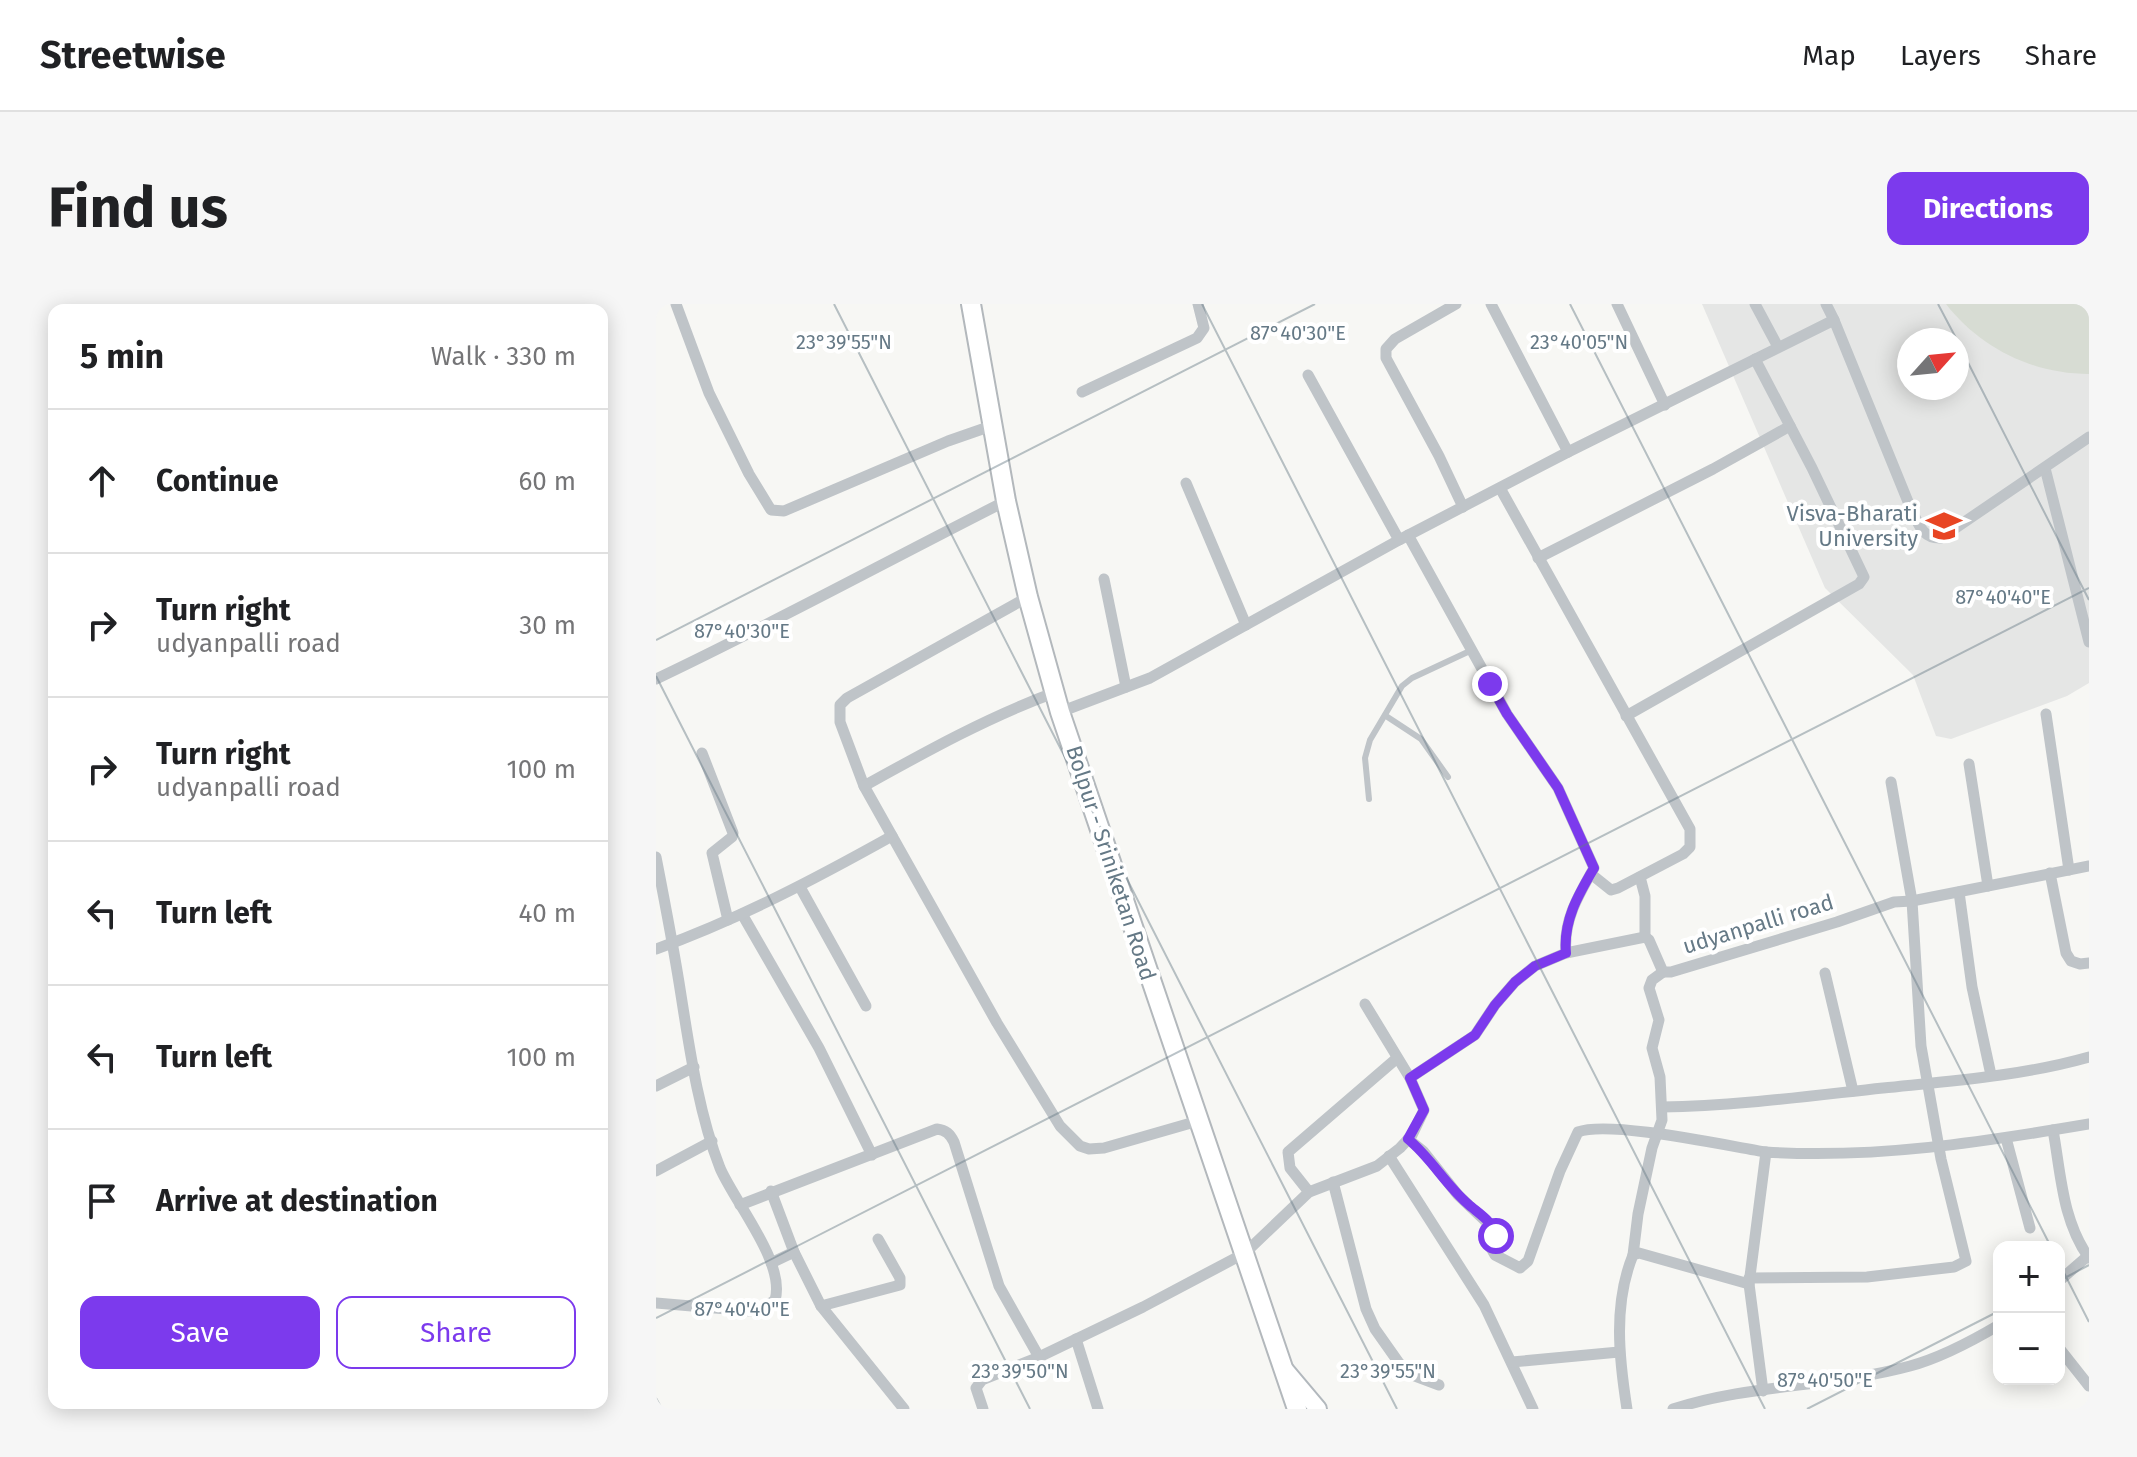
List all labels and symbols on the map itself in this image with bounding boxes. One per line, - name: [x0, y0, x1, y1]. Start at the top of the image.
- text: 87°40'30"E: [1250, 321, 1346, 345]
- north arrow: [1897, 328, 1969, 400]
- text: 23°39'55"N: [796, 330, 892, 354]
- text: 23°40'05"N: [1530, 330, 1628, 354]
- place label: Visva-Bharati University: [1787, 500, 1918, 552]
- school or university icon: Visva-Bharati University: [1925, 507, 1963, 545]
- text: 87°40'40"E: [1955, 585, 2051, 609]
- text: 87°40'30"E: [694, 619, 790, 643]
- route end: [1472, 666, 1508, 702]
- street label: Bolpur - Sriniketan Road: [1060, 742, 1162, 984]
- street label: udyanpalli road: [1679, 888, 1837, 960]
- route start: [1478, 1218, 1514, 1254]
- text: 87°40'40"E: [694, 1297, 790, 1321]
- text: 23°39'50"N: [971, 1359, 1069, 1383]
- text: 23°39'55"N: [1340, 1359, 1436, 1383]
- text: 87°40'50"E: [1777, 1368, 1873, 1392]

